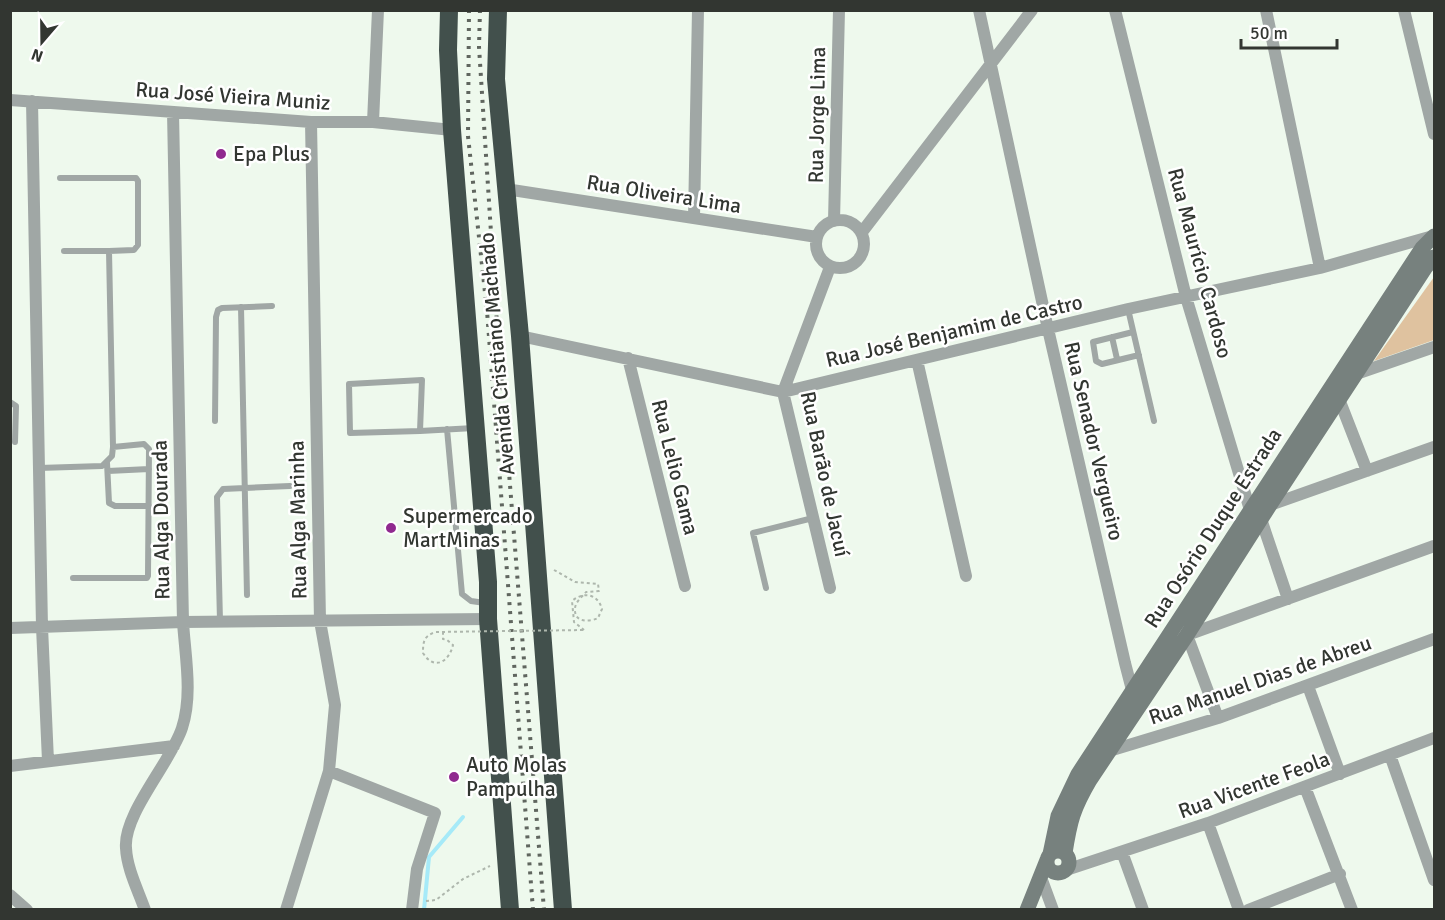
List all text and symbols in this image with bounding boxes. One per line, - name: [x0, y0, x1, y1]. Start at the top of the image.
- north arrow: [12, 12, 72, 72]
- scale bar: [1241, 12, 1337, 50]
- text: 50 m: [1250, 22, 1288, 44]
- text: N: [29, 44, 46, 66]
- street label: Rua Jorge Lima: [803, 46, 831, 184]
- street label: Rua José Vieira Muniz: [135, 76, 331, 116]
- place label: Epa Plus: [233, 141, 310, 167]
- marker: Epa Plus: [214, 147, 228, 161]
- street label: Rua Maurício Cardoso: [1162, 165, 1238, 361]
- street label: Rua Oliveira Lima: [585, 169, 743, 219]
- street label: Avenida Cristiano Machado: [473, 231, 521, 477]
- street label: Rua José Benjamim de Castro: [823, 289, 1085, 373]
- street label: Rua Senador Vergueiro: [1058, 339, 1130, 543]
- street label: Rua Barão de Jacuí: [795, 389, 855, 559]
- street label: Rua Lelio Gama: [646, 397, 704, 537]
- street label: Rua Osório Duque Estrada: [1139, 423, 1287, 633]
- street label: Rua Alga Dourada: [147, 440, 175, 600]
- street label: Rua Alga Marinha: [284, 440, 312, 600]
- place label: Supermercado MartMinas: [403, 503, 533, 553]
- marker: Supermercado MartMinas: [384, 521, 398, 535]
- street label: Rua Manuel Dias de Abreu: [1145, 630, 1375, 730]
- street label: Rua Vicente Feola: [1175, 746, 1333, 824]
- place label: Auto Molas Pampulha: [466, 752, 567, 802]
- marker: Auto Molas Pampulha: [447, 770, 461, 784]

